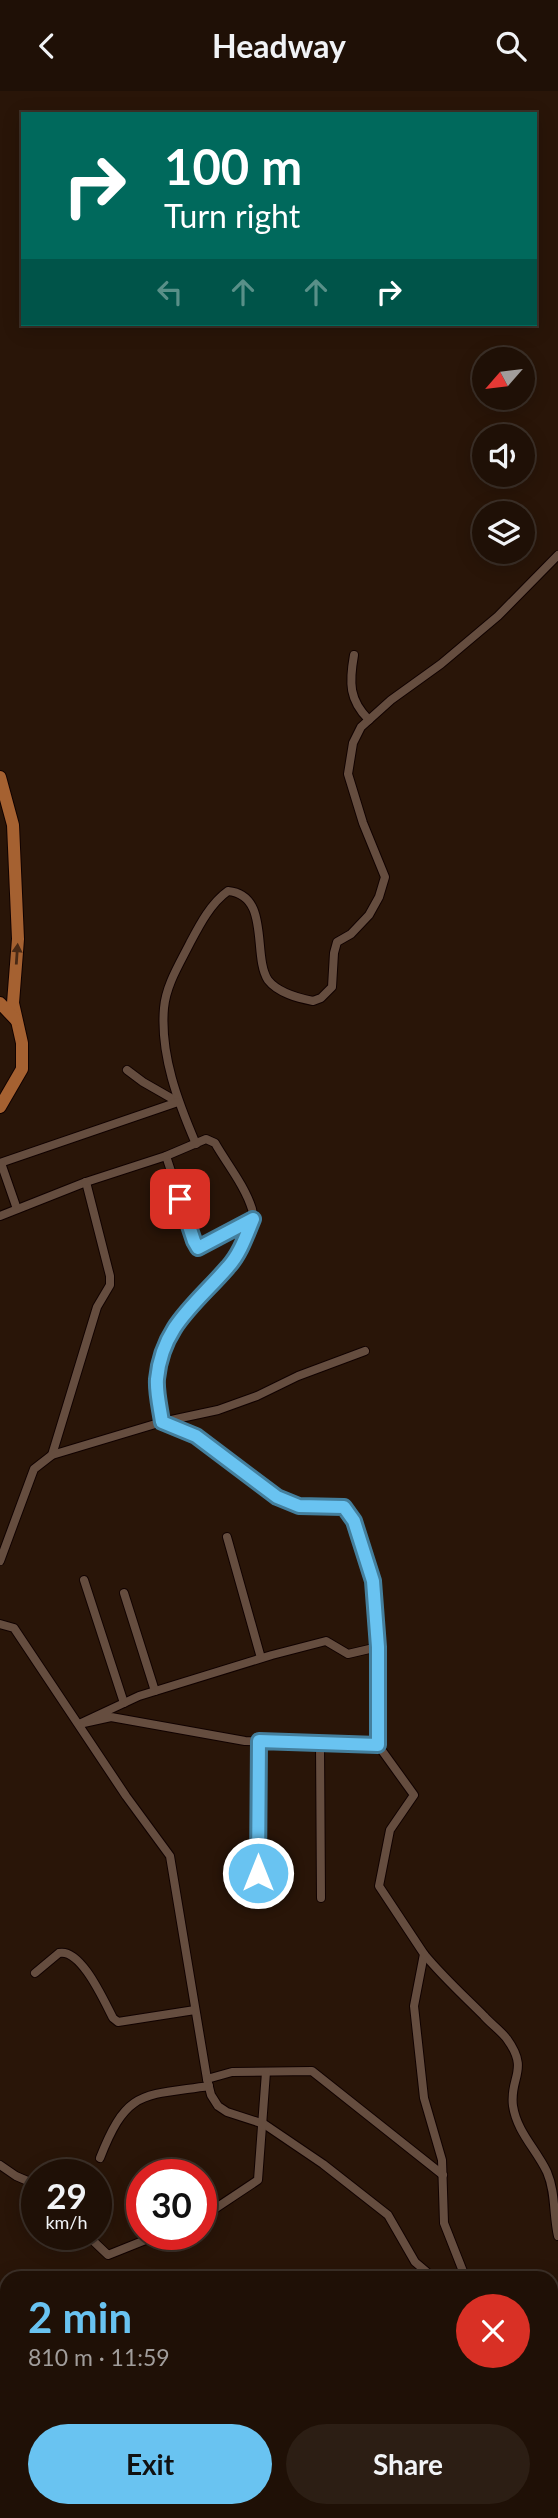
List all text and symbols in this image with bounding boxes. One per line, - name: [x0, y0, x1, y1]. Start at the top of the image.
- text: Headway: [212, 26, 346, 65]
- icon: back: [28, 27, 66, 65]
- icon: search: [492, 27, 530, 65]
- text: 100 m: [164, 137, 302, 195]
- icon: right: [49, 140, 140, 231]
- text: Turn right: [164, 196, 300, 235]
- icon: left: [151, 273, 189, 311]
- icon: ahead: [224, 273, 262, 311]
- icon: ahead: [297, 273, 335, 311]
- icon: right: [370, 273, 408, 311]
- north arrow: [472, 347, 536, 409]
- map controls: [472, 347, 535, 564]
- button: sound: [472, 424, 535, 487]
- button: layers: [472, 501, 535, 564]
- one-way arrow: [12, 943, 23, 965]
- pin: [150, 1169, 210, 1229]
- icon: arrive: [161, 1180, 199, 1218]
- position arrow: [221, 1836, 295, 1910]
- speed limit sign: 30: [126, 2159, 217, 2250]
- text: 29: [46, 2174, 87, 2216]
- text: km/h: [45, 2211, 88, 2233]
- text: 2 min: [28, 2292, 132, 2342]
- button: close: [456, 2294, 530, 2368]
- text: 810 m · 11:59: [28, 2343, 170, 2371]
- button: Exit: [28, 2424, 272, 2504]
- button: Share: [286, 2424, 530, 2504]

